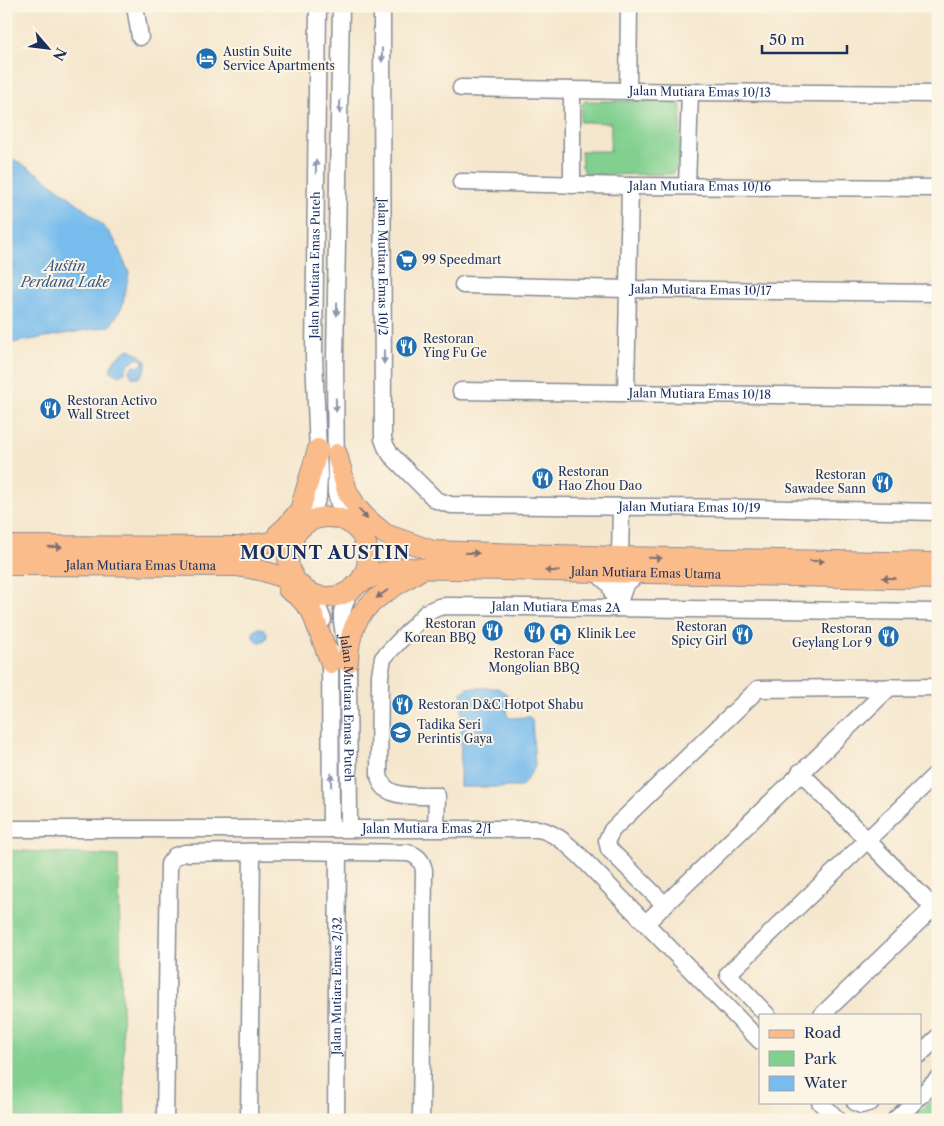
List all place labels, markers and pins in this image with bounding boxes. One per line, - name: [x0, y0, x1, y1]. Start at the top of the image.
- place label: Austin Suite Service Apartments: [222, 44, 335, 73]
- hotel icon: Austin Suite Service Apartments: [195, 47, 219, 71]
- supermarket icon: 99 Speedmart: [394, 248, 418, 272]
- place label: 99 Speedmart: [422, 252, 502, 267]
- place label: Restoran Ying Fu Ge: [422, 331, 487, 360]
- restaurant icon: Restoran Ying Fu Ge: [395, 334, 419, 358]
- place label: Restoran Activo Wall Street: [66, 393, 157, 422]
- restaurant icon: Restoran Activo Wall Street: [39, 396, 63, 420]
- place label: Restoran Hao Zhou Dao: [558, 464, 642, 493]
- restaurant icon: Restoran Hao Zhou Dao: [530, 467, 554, 491]
- place label: Restoran Sawadee Sann: [785, 467, 866, 496]
- restaurant icon: Restoran Sawadee Sann: [870, 470, 894, 494]
- place label: Restoran Korean BBQ: [404, 616, 476, 645]
- restaurant icon: Restoran Korean BBQ: [480, 619, 504, 643]
- place label: Restoran Spicy Girl: [671, 619, 727, 648]
- restaurant icon: Restoran Face Mongolian BBQ: [522, 621, 546, 645]
- place label: Restoran Geylang Lor 9: [792, 621, 872, 650]
- hospital icon: Klinik Lee: [549, 622, 573, 646]
- restaurant icon: Restoran Spicy Girl: [731, 622, 755, 646]
- restaurant icon: Restoran Geylang Lor 9: [876, 624, 900, 648]
- place label: Klinik Lee: [577, 626, 636, 641]
- place label: Restoran Face Mongolian BBQ: [488, 646, 580, 675]
- restaurant icon: Restoran D&C Hotpot Shabu: [390, 693, 414, 717]
- place label: Restoran D&C Hotpot Shabu: [418, 697, 584, 712]
- place label: Tadika Seri Perintis Gaya: [417, 717, 493, 746]
- school or university icon: Tadika Seri Perintis Gaya: [389, 720, 413, 744]

